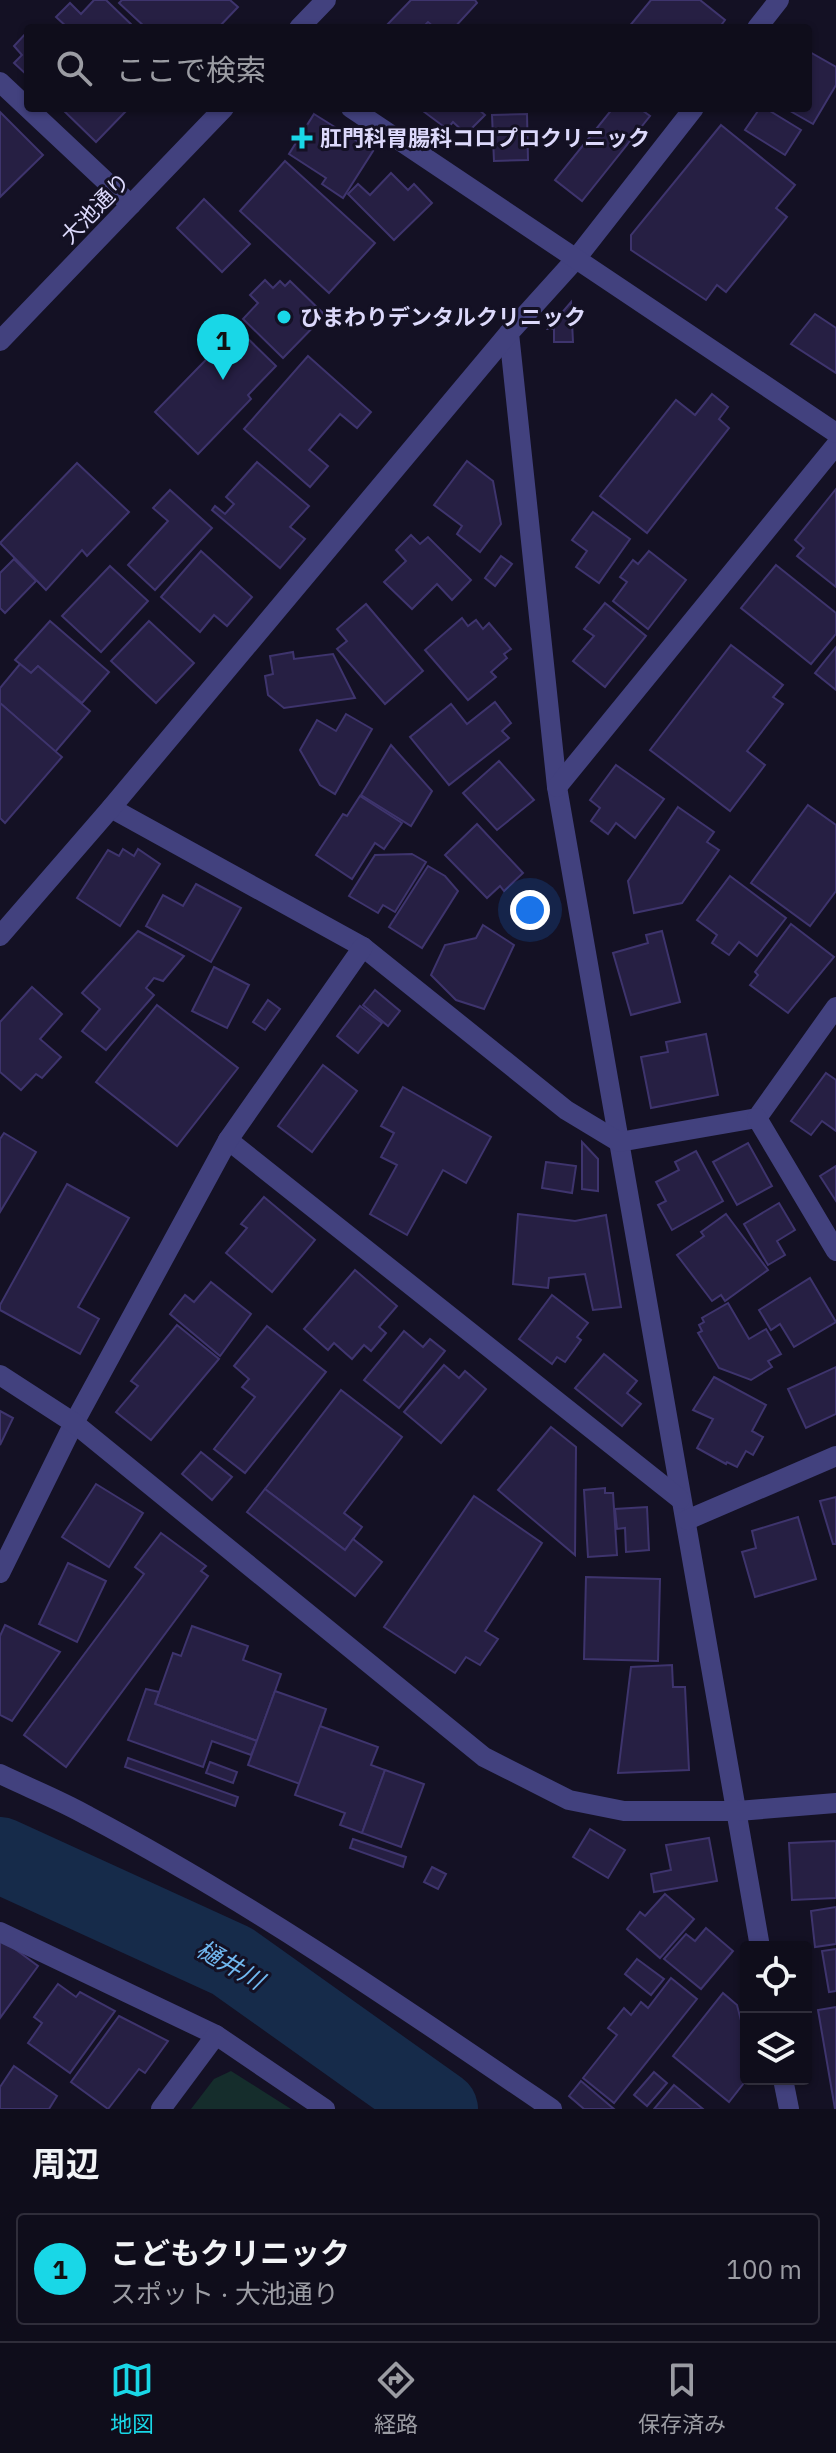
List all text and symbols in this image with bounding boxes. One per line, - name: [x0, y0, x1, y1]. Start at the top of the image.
- search box: [24, 24, 812, 112]
- icon: search: [52, 46, 96, 90]
- text: ここで検索: [116, 50, 266, 89]
- place label: 肛門科胃腸科コロプロクリニック: [320, 123, 650, 152]
- marker: 肛門科胃腸科コロプロクリニック: [291, 127, 313, 149]
- street label: 大池通り: [54, 166, 136, 249]
- place label: ひまわりデンタルクリニック: [300, 302, 586, 331]
- marker: ひまわりデンタルクリニック: [275, 308, 293, 326]
- pin: 1: [197, 314, 249, 380]
- your location: [510, 890, 550, 930]
- water label: 樋井川: [191, 1932, 272, 1997]
- map controls: [740, 1941, 812, 2085]
- button: locate: [740, 1941, 812, 2013]
- button: layers: [740, 2013, 812, 2085]
- text: 周辺: [32, 2141, 100, 2185]
- text: こどもクリニック: [110, 2233, 350, 2272]
- text: 1: [52, 2252, 68, 2286]
- text: 100 m: [726, 2252, 802, 2286]
- text: スポット · 大池通り: [110, 2276, 339, 2310]
- tab: 地図: [110, 2358, 154, 2438]
- tab: 経路: [374, 2358, 418, 2438]
- tab: 保存済み: [638, 2358, 726, 2438]

